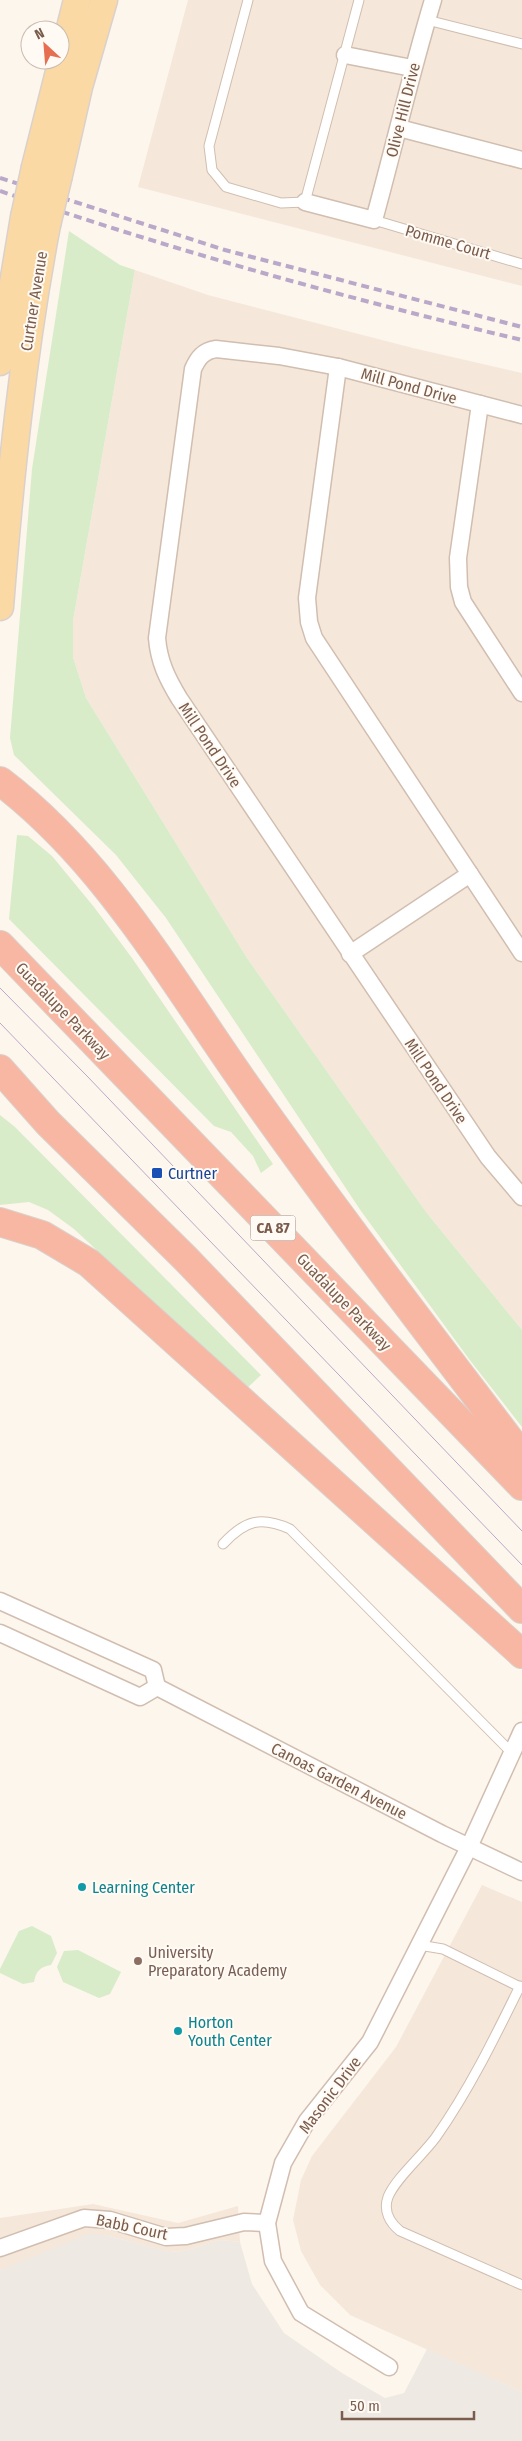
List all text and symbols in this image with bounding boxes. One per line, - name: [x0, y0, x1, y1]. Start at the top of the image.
- north arrow: [20, 20, 70, 70]
- text: N: [32, 24, 47, 43]
- street label: Olive Hill Drive: [382, 61, 424, 159]
- street label: Pomme Court: [403, 221, 494, 263]
- street label: Curtner Avenue: [17, 250, 51, 352]
- street label: Mill Pond Drive: [359, 364, 459, 408]
- street label: Mill Pond Drive: [175, 699, 245, 791]
- street label: Guadalupe Parkway: [12, 958, 115, 1064]
- street label: Mill Pond Drive: [401, 1035, 471, 1127]
- place label: Curtner: [168, 1164, 217, 1183]
- marker: Curtner: [150, 1166, 164, 1180]
- road number: CA 87: [250, 1216, 296, 1240]
- street label: Guadalupe Parkway: [293, 1249, 396, 1355]
- street label: Canoas Garden Avenue: [268, 1739, 410, 1823]
- place label: Learning Center: [92, 1878, 195, 1897]
- marker: Learning Center: [76, 1881, 88, 1893]
- place label: University Preparatory Academy: [148, 1943, 288, 1980]
- marker: University Preparatory Academy: [132, 1955, 144, 1967]
- place label: Horton Youth Center: [188, 2013, 272, 2050]
- marker: Horton Youth Center: [172, 2025, 184, 2037]
- street label: Masonic Drive: [295, 2053, 365, 2137]
- street label: Babb Court: [94, 2210, 170, 2244]
- scale bar: [342, 2388, 474, 2420]
- text: 50 m: [350, 2397, 380, 2415]

